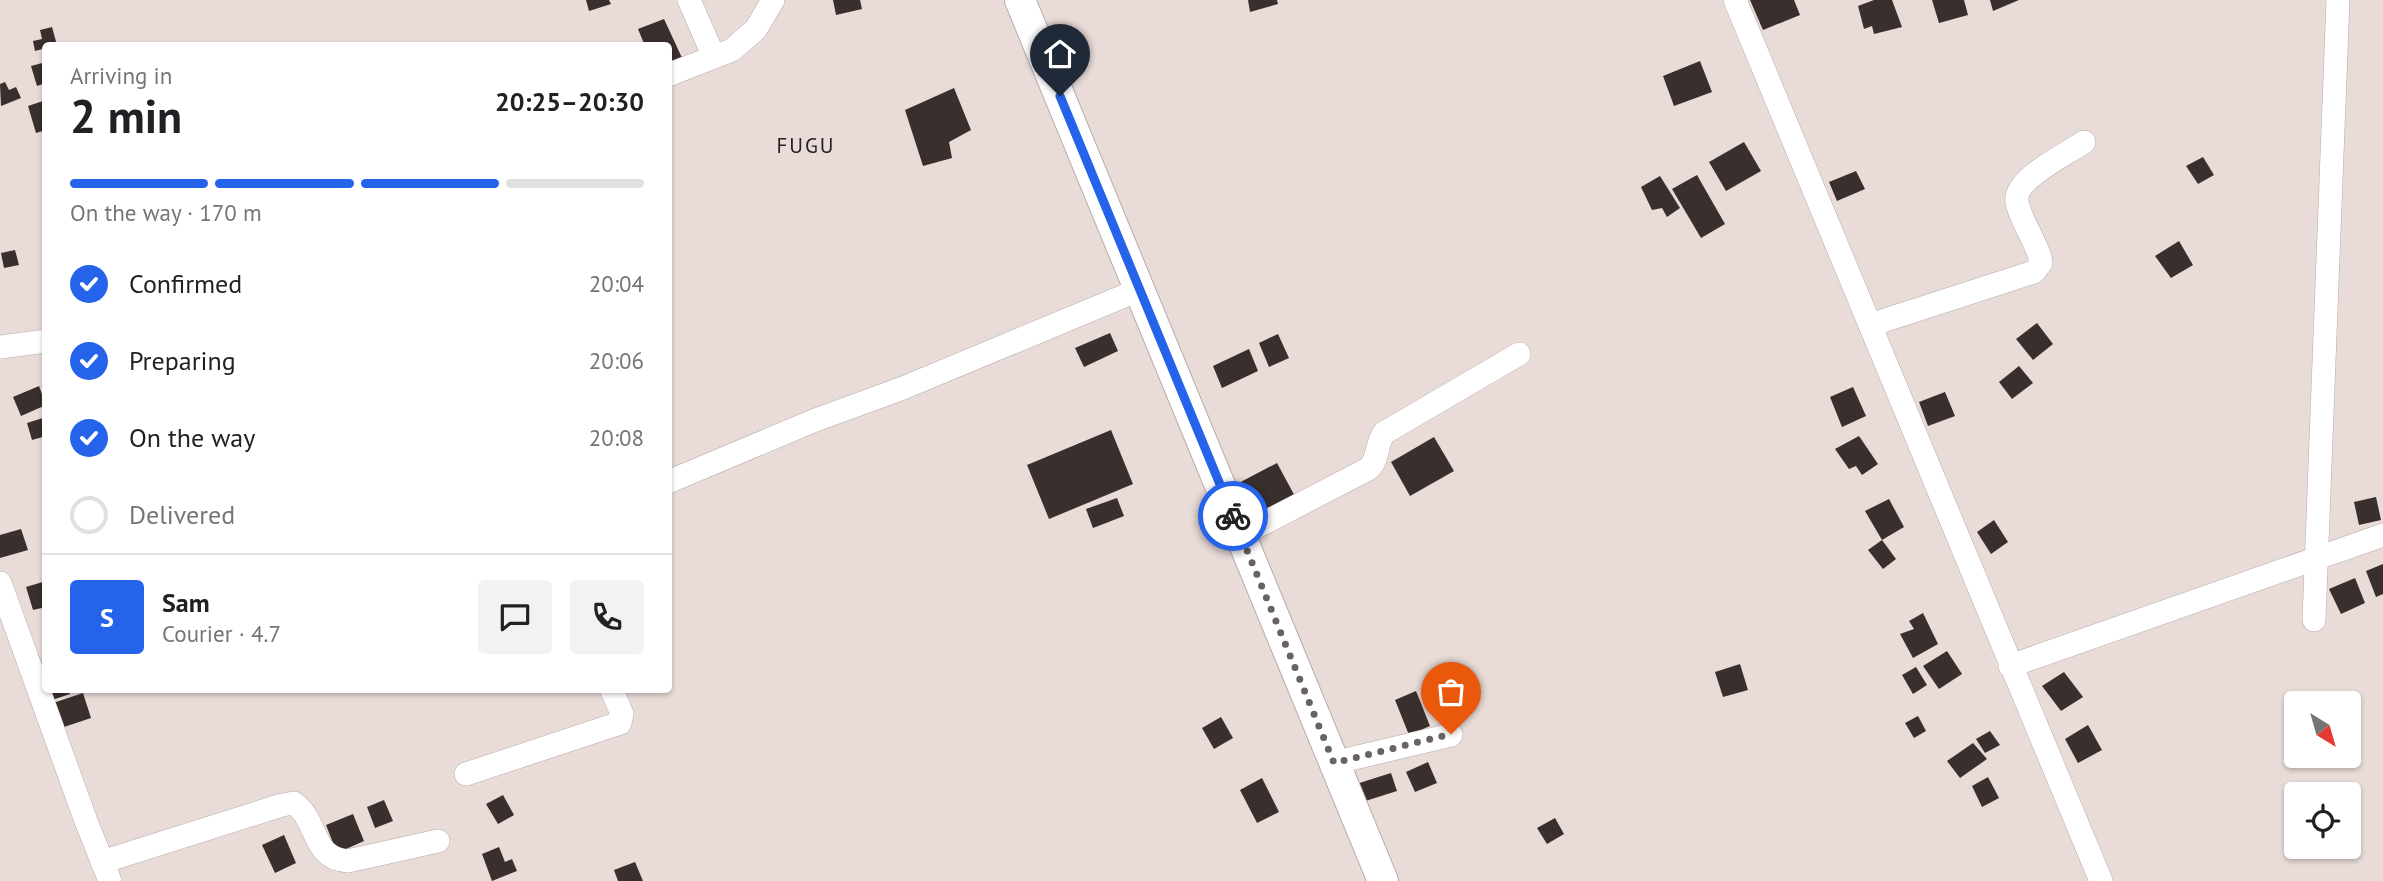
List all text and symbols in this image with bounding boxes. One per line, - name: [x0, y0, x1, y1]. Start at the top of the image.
- pin: [1030, 24, 1090, 96]
- icon: home: [1041, 35, 1079, 73]
- text: Arriving in: [70, 61, 172, 90]
- text: 20:25–20:30: [495, 85, 644, 118]
- text: 2 min: [70, 86, 182, 146]
- district label: FUGU: [776, 132, 836, 159]
- text: On the way · 170 m: [70, 198, 262, 227]
- icon: check: [70, 265, 108, 303]
- text: Confirmed: [129, 267, 242, 300]
- text: 20:04: [589, 269, 644, 298]
- icon: check: [70, 342, 108, 380]
- text: Preparing: [129, 344, 236, 377]
- text: 20:06: [589, 346, 644, 375]
- icon: check: [70, 419, 108, 457]
- text: On the way: [129, 421, 255, 454]
- text: 20:08: [589, 423, 644, 452]
- courier: [1198, 481, 1268, 551]
- icon: bike: [1214, 497, 1252, 535]
- text: Delivered: [129, 498, 235, 531]
- button: chat: [478, 580, 552, 654]
- button: phone: [570, 580, 644, 654]
- text: Sam: [162, 586, 210, 619]
- text: S: [100, 601, 114, 634]
- text: Courier · 4.7: [162, 619, 281, 648]
- pin: [1421, 662, 1481, 734]
- icon: bag: [1432, 673, 1470, 711]
- north arrow: [2284, 691, 2361, 768]
- map controls: [2284, 691, 2361, 859]
- button: locate: [2284, 782, 2361, 859]

